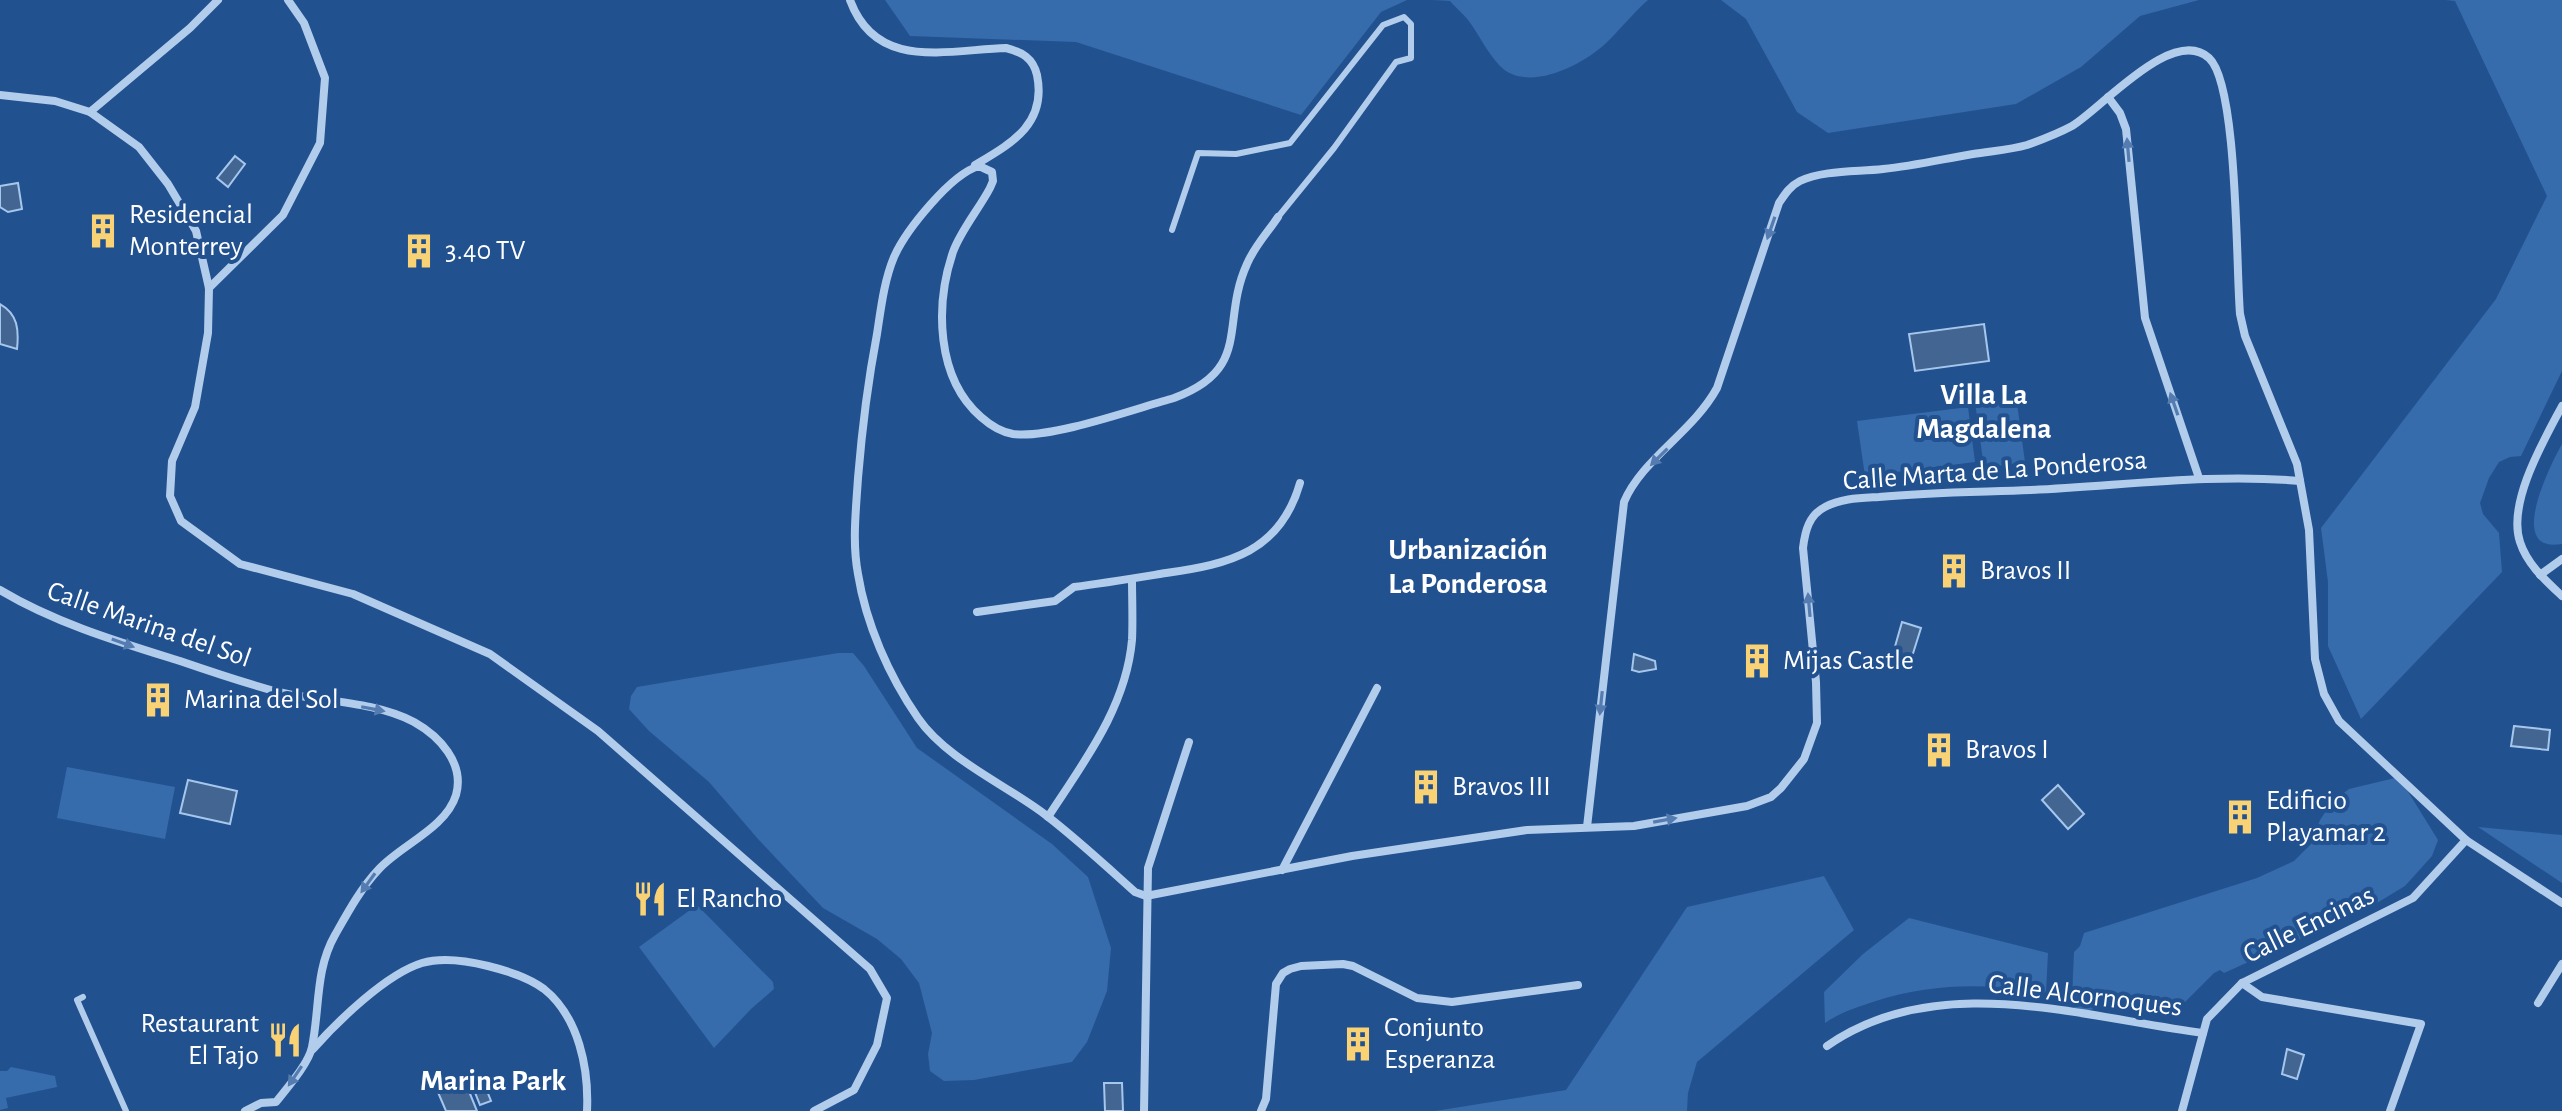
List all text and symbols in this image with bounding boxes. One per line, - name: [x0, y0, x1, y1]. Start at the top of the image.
- one-way arrow: [2121, 137, 2134, 162]
- place label: Residencial Monterrey: [129, 201, 253, 261]
- building icon: Residencial Monterrey: [84, 212, 122, 250]
- one-way arrow: [1764, 216, 1776, 240]
- building icon: 3.40 TV: [400, 232, 438, 270]
- place label: 3.40 TV: [445, 237, 526, 265]
- district label: Villa La Magdalena: [1916, 380, 2052, 444]
- one-way arrow: [2168, 392, 2180, 416]
- street label: Calle Marta de La Ponderosa: [1842, 446, 2148, 496]
- one-way arrow: [1650, 447, 1669, 466]
- district label: Urbanización La Ponderosa: [1388, 535, 1548, 599]
- building icon: Bravos II: [1935, 552, 1973, 590]
- place label: Bravos II: [1980, 557, 2071, 585]
- street label: Calle Marina del Sol: [44, 577, 254, 673]
- one-way arrow: [1802, 592, 1815, 617]
- one-way arrow: [111, 637, 135, 650]
- building icon: Mijas Castle: [1738, 642, 1776, 680]
- place label: Mijas Castle: [1783, 647, 1914, 675]
- building icon: Marina del Sol: [139, 681, 177, 719]
- place label: Marina del Sol: [184, 686, 339, 714]
- one-way arrow: [1595, 691, 1608, 716]
- one-way arrow: [361, 704, 386, 716]
- building icon: Bravos I: [1920, 731, 1958, 769]
- place label: Bravos I: [1965, 736, 2049, 764]
- building icon: Bravos III: [1407, 768, 1445, 806]
- place label: Bravos III: [1452, 773, 1551, 801]
- place label: Edificio Playamar 2: [2266, 787, 2386, 847]
- building icon: Edificio Playamar 2: [2221, 798, 2259, 836]
- one-way arrow: [1653, 813, 1678, 826]
- one-way arrow: [361, 873, 376, 894]
- restaurant icon: El Rancho: [631, 880, 669, 918]
- street label: Calle Encinas: [2239, 881, 2379, 969]
- place label: El Rancho: [676, 885, 782, 913]
- street label: Calle Alcornoques: [1986, 970, 2184, 1022]
- place label: Restaurant El Tajo: [141, 1010, 259, 1070]
- place label: Conjunto Esperanza: [1384, 1014, 1495, 1074]
- restaurant icon: Restaurant El Tajo: [266, 1021, 304, 1059]
- building icon: Conjunto Esperanza: [1339, 1025, 1377, 1063]
- one-way arrow: [287, 1066, 302, 1087]
- district label: Marina Park: [420, 1066, 566, 1096]

